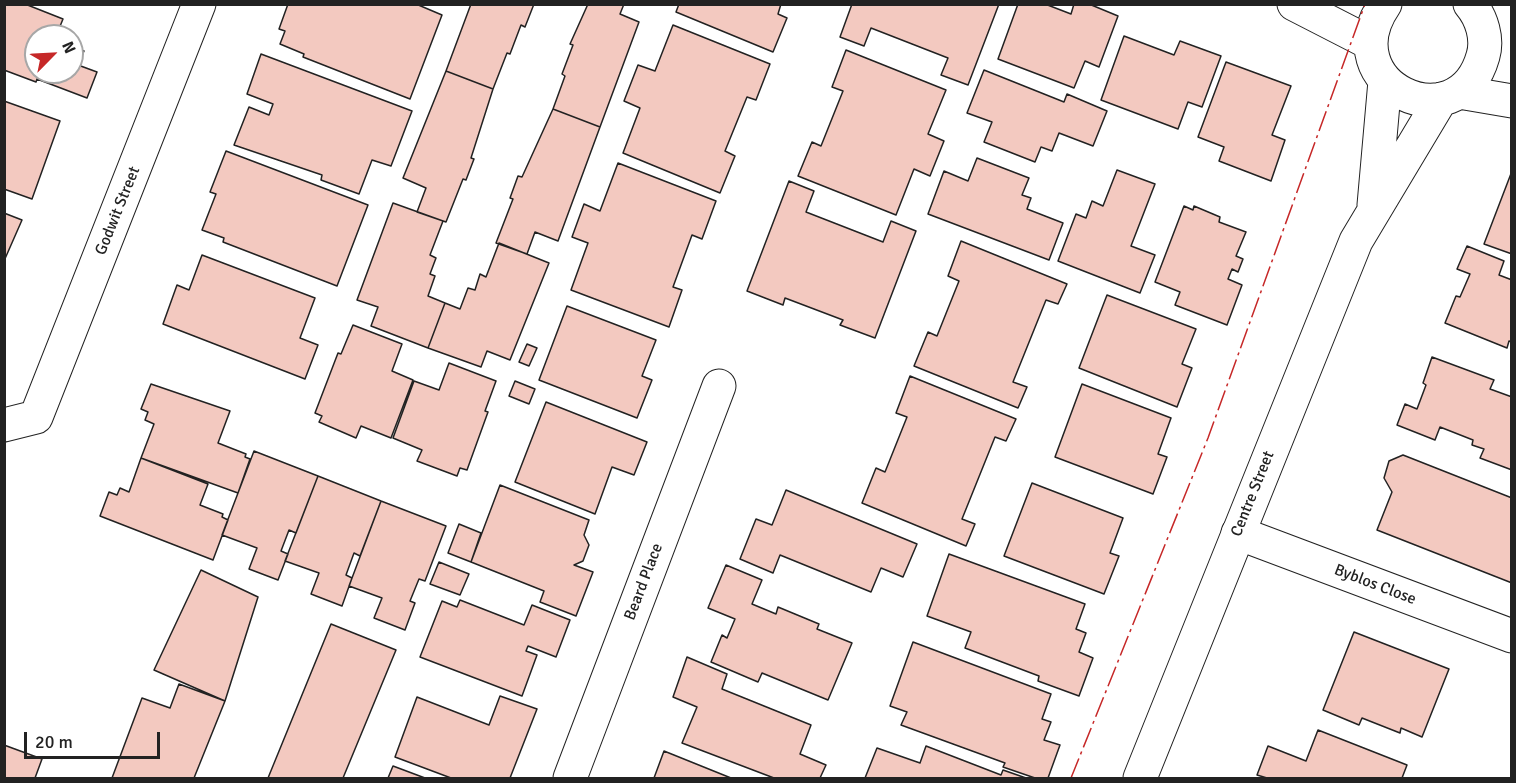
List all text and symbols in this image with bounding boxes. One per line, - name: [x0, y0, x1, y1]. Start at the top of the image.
- north arrow: [24, 24, 84, 84]
- text: N: [57, 38, 80, 57]
- street label: Godwit Street: [92, 164, 144, 258]
- street label: Centre Street: [1227, 448, 1279, 540]
- street label: Beard Place: [621, 541, 667, 623]
- street label: Byblos Close: [1331, 561, 1419, 609]
- scale bar: [27, 720, 164, 758]
- text: 20 m: [35, 731, 73, 753]

